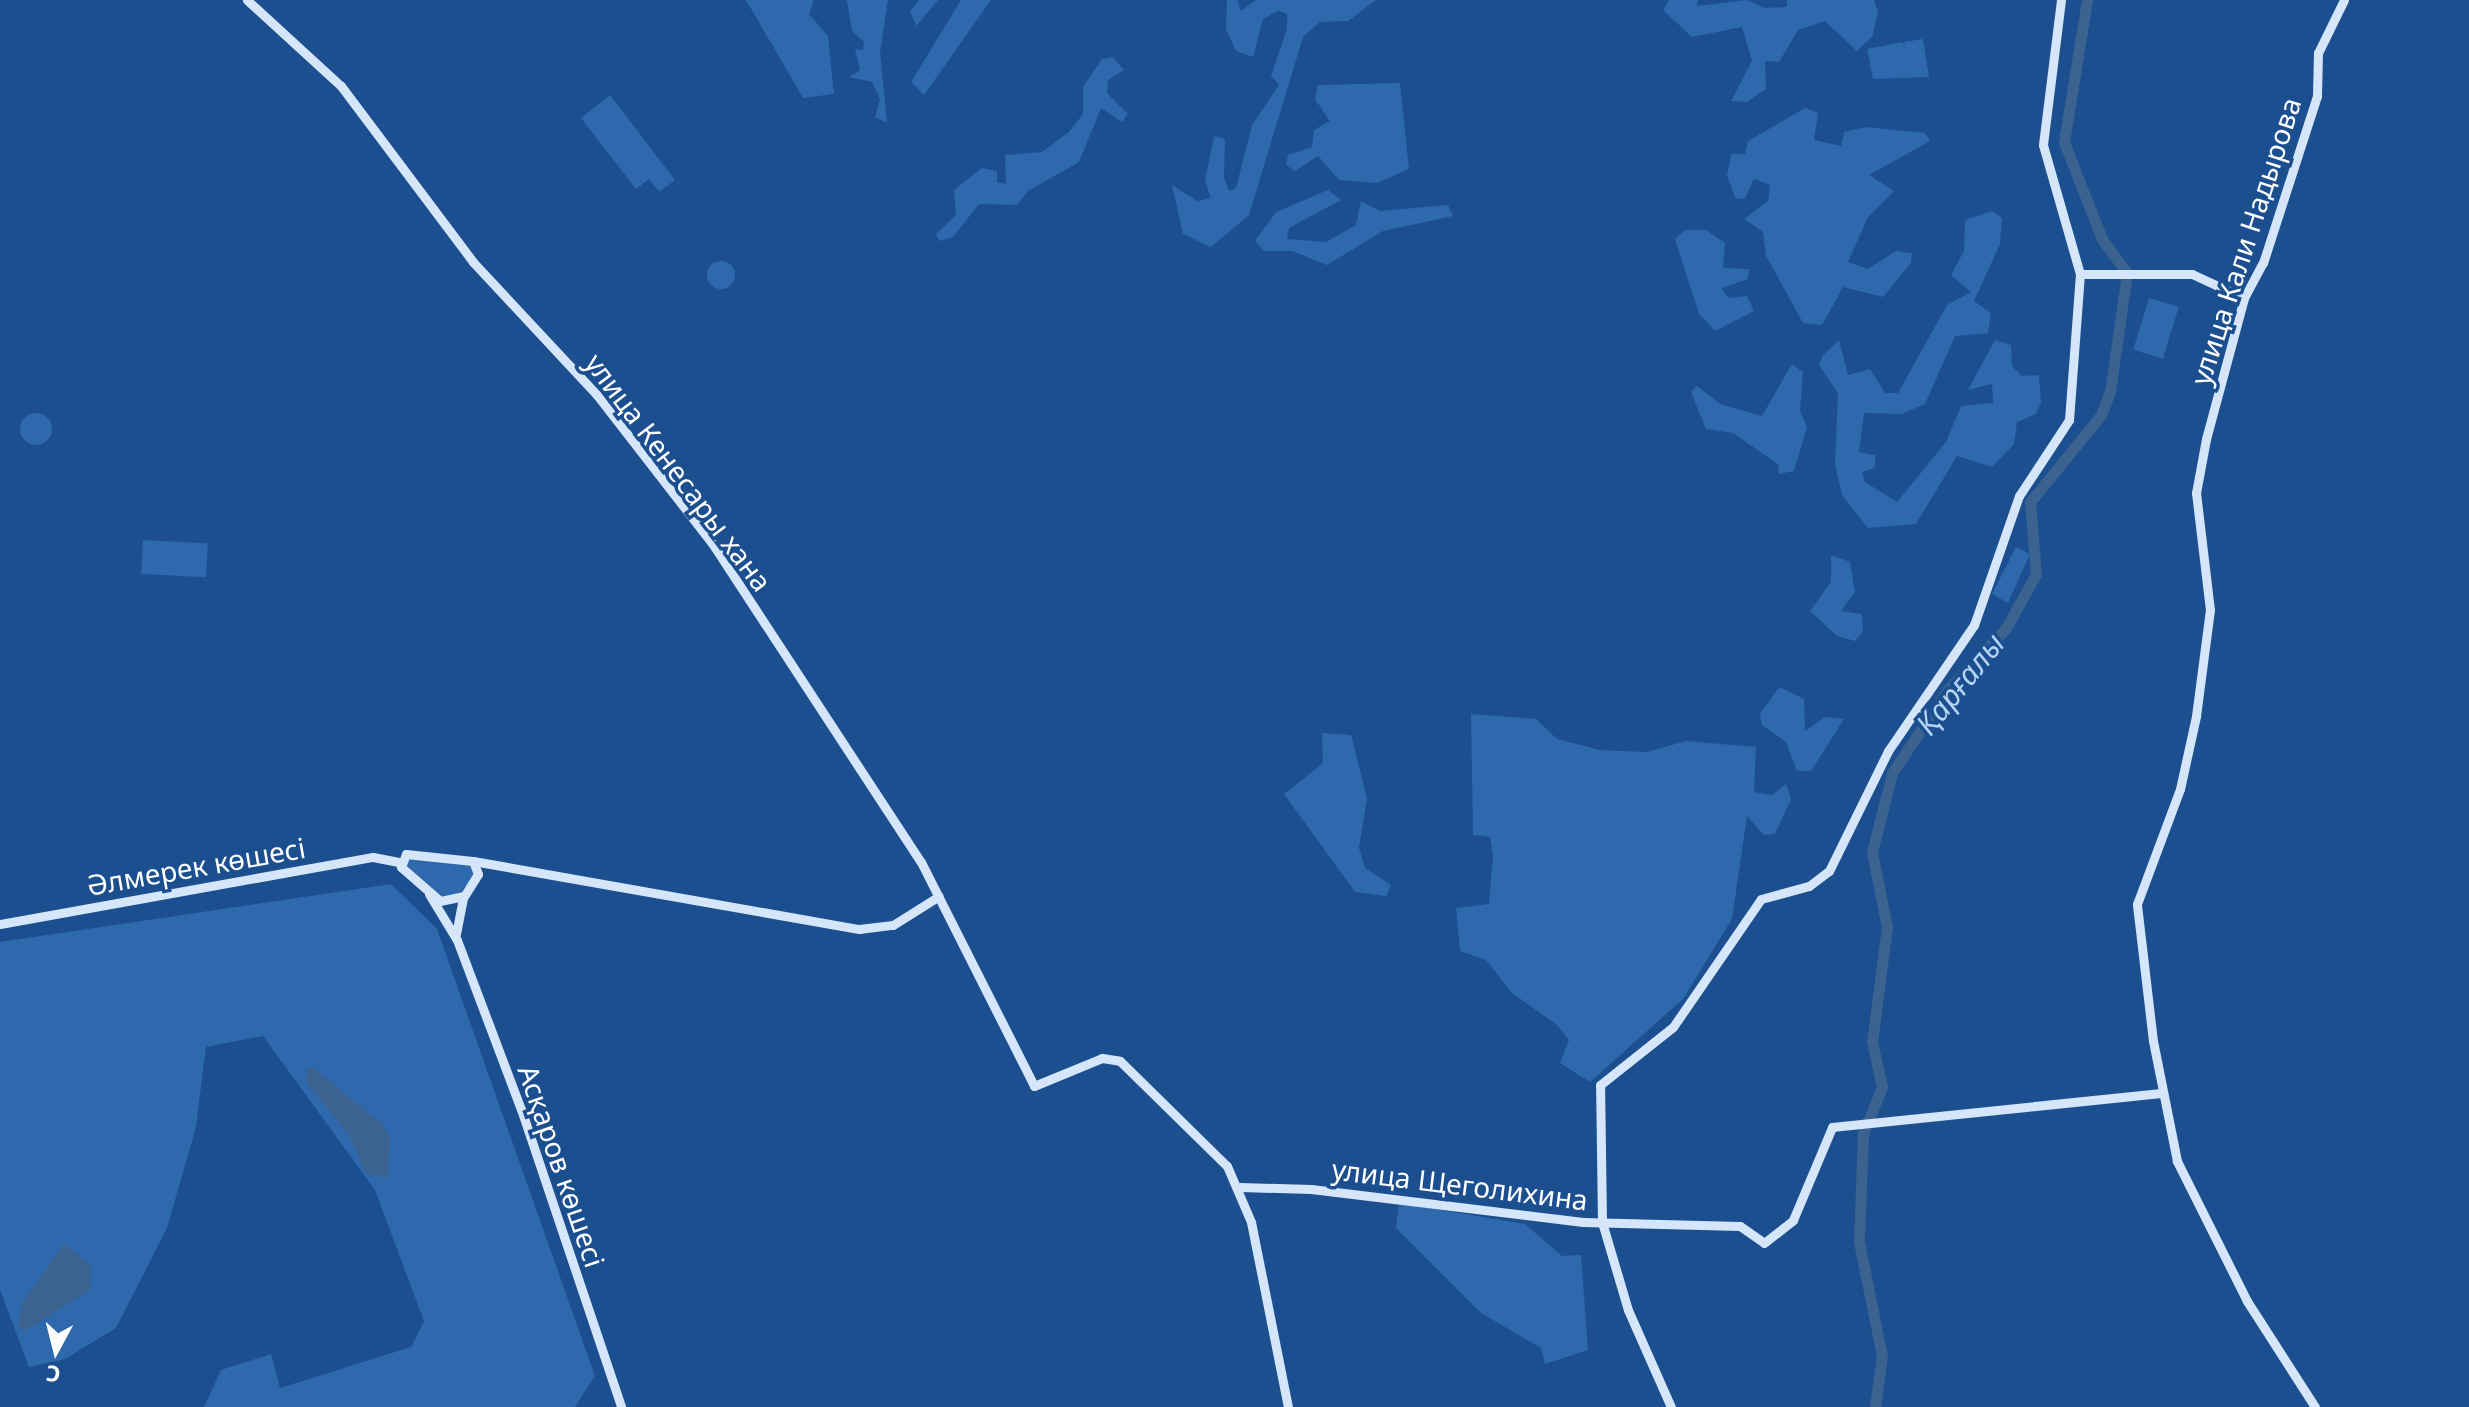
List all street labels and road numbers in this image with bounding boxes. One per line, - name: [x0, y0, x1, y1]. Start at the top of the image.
- street label: улица Кали Надырова: [2183, 93, 2307, 389]
- street label: улица Кенесары хана: [579, 347, 779, 597]
- street label: Әлмерек көшесі: [84, 830, 308, 902]
- street label: Асқаров көшесі: [512, 1060, 612, 1272]
- street label: улица Щеголихина: [1330, 1152, 1590, 1216]

